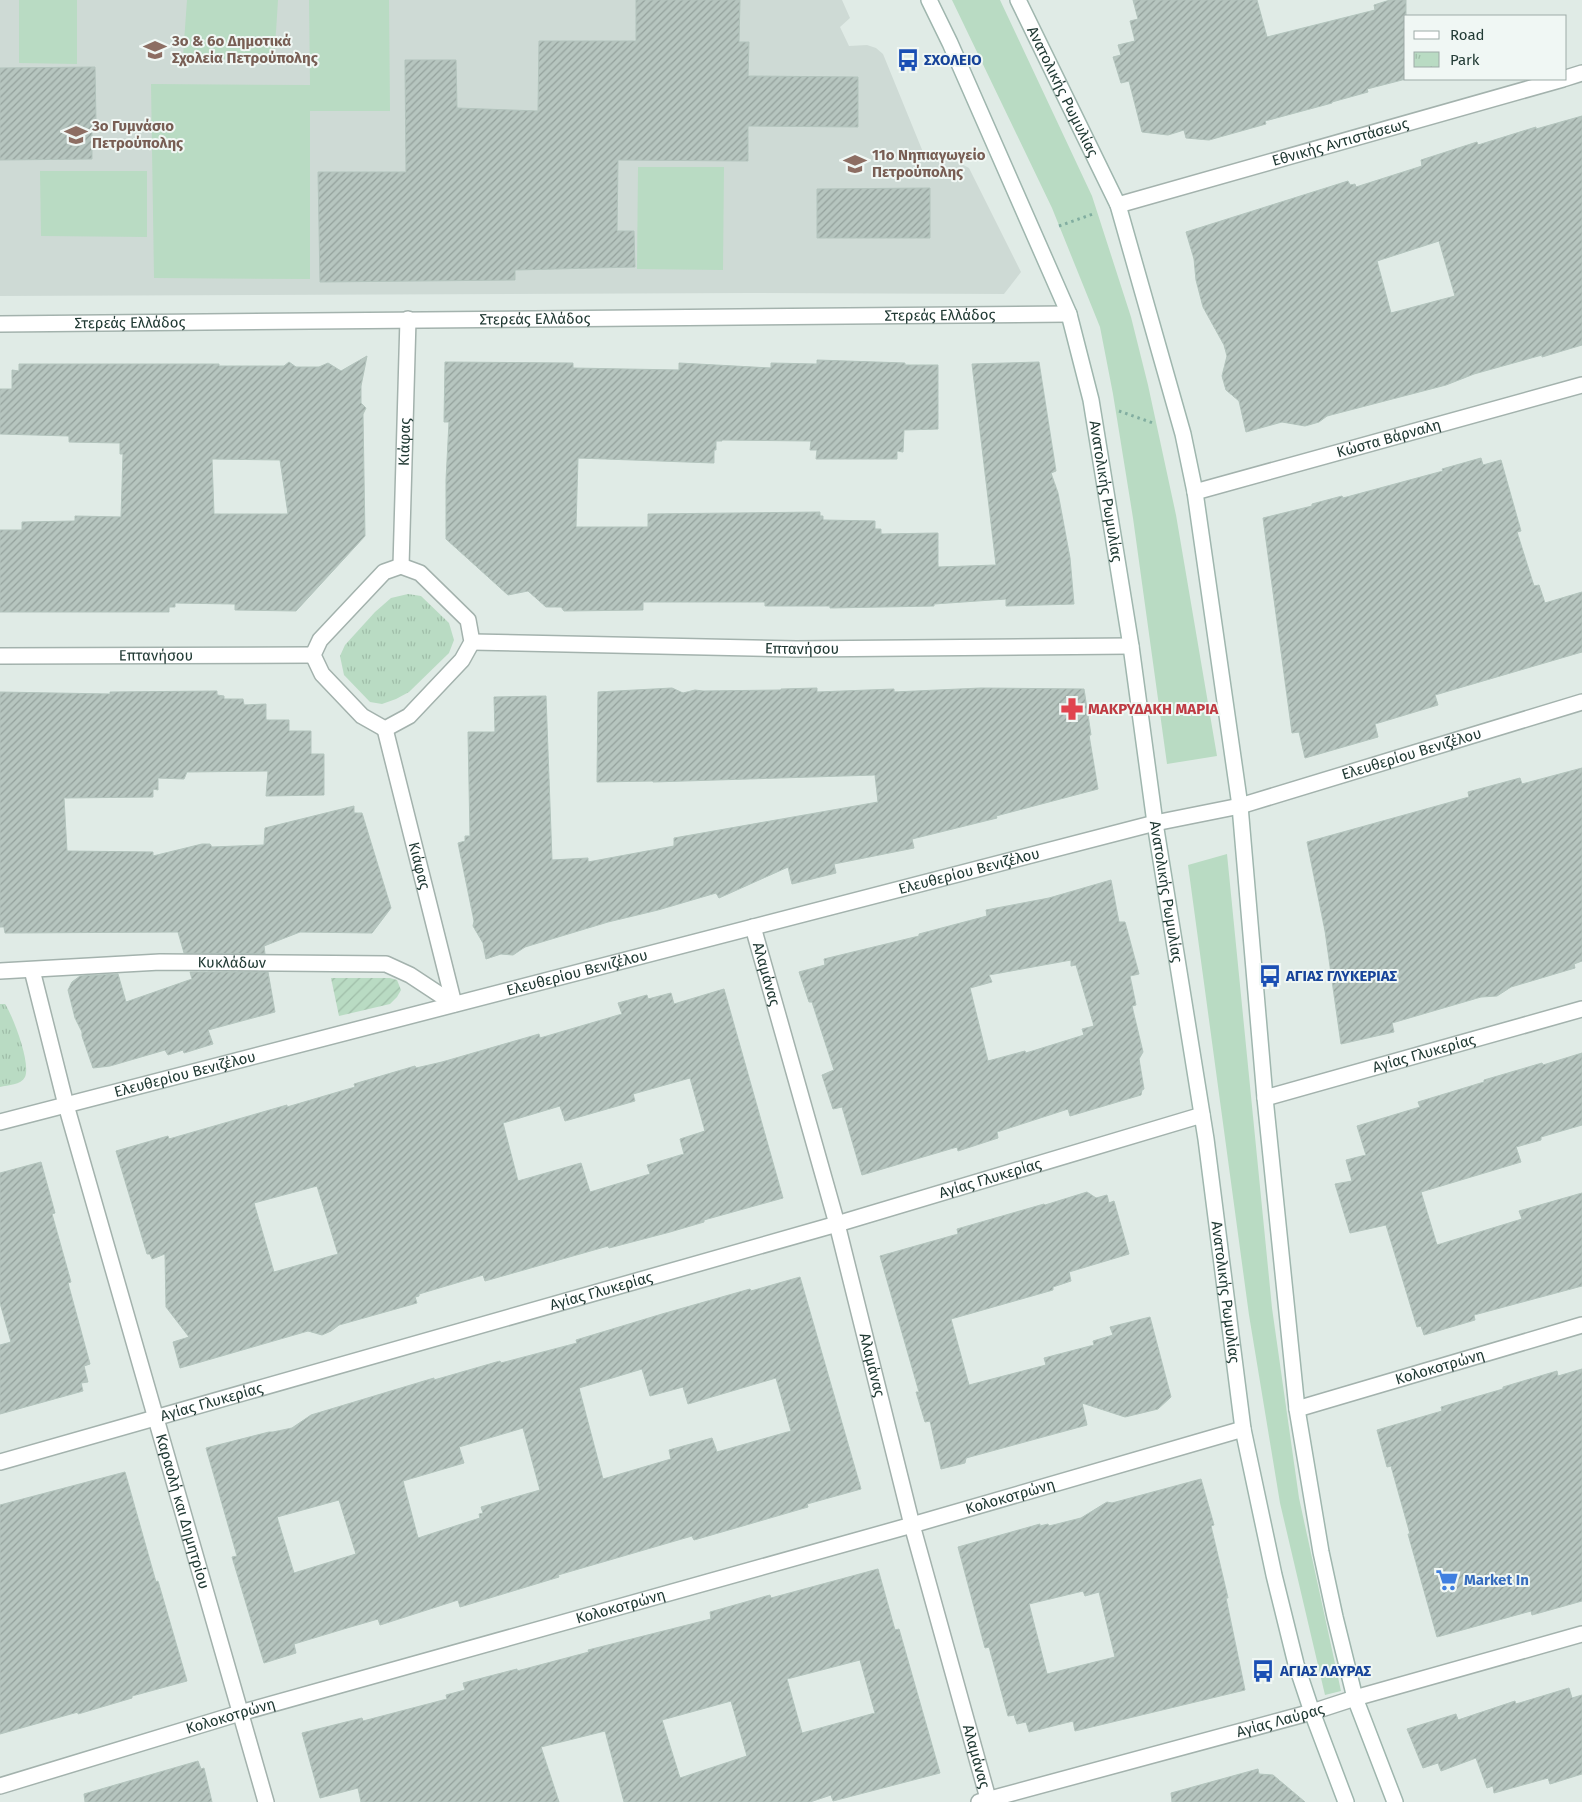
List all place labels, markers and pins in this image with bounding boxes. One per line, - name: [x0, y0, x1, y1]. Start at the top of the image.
- place label: 3ο & 6ο Δημοτικά Σχολεία Πετρούπολης: [171, 32, 319, 67]
- school or university icon: 3ο & 6ο Δημοτικά Σχολεία Πετρούπολης: [142, 37, 168, 63]
- bus stop icon: ΣΧΟΛΕΙΟ: [895, 47, 921, 73]
- place label: ΣΧΟΛΕΙΟ: [924, 51, 982, 69]
- place label: 3ο Γυμνάσιο Πετρούπολης: [91, 117, 184, 152]
- school or university icon: 3ο Γυμνάσιο Πετρούπολης: [63, 122, 89, 148]
- place label: 11ο Νηπιαγωγείο Πετρούπολης: [872, 146, 986, 181]
- school or university icon: 11ο Νηπιαγωγείο Πετρούπολης: [842, 151, 868, 177]
- pharmacy icon: ΜΑΚΡΥΔΑΚΗ ΜΑΡΙΑ: [1059, 696, 1085, 722]
- place label: ΜΑΚΡΥΔΑΚΗ ΜΑΡΙΑ: [1088, 700, 1220, 718]
- bus stop icon: ΑΓΙΑΣ ΓΛΥΚΕΡΙΑΣ: [1257, 963, 1283, 989]
- place label: ΑΓΙΑΣ ΓΛΥΚΕΡΙΑΣ: [1285, 967, 1398, 985]
- supermarket icon: Market In: [1434, 1567, 1460, 1593]
- place label: Market In: [1464, 1571, 1529, 1589]
- bus stop icon: ΑΓΙΑΣ ΛΑΥΡΑΣ: [1250, 1658, 1276, 1684]
- place label: ΑΓΙΑΣ ΛΑΥΡΑΣ: [1279, 1662, 1372, 1680]

